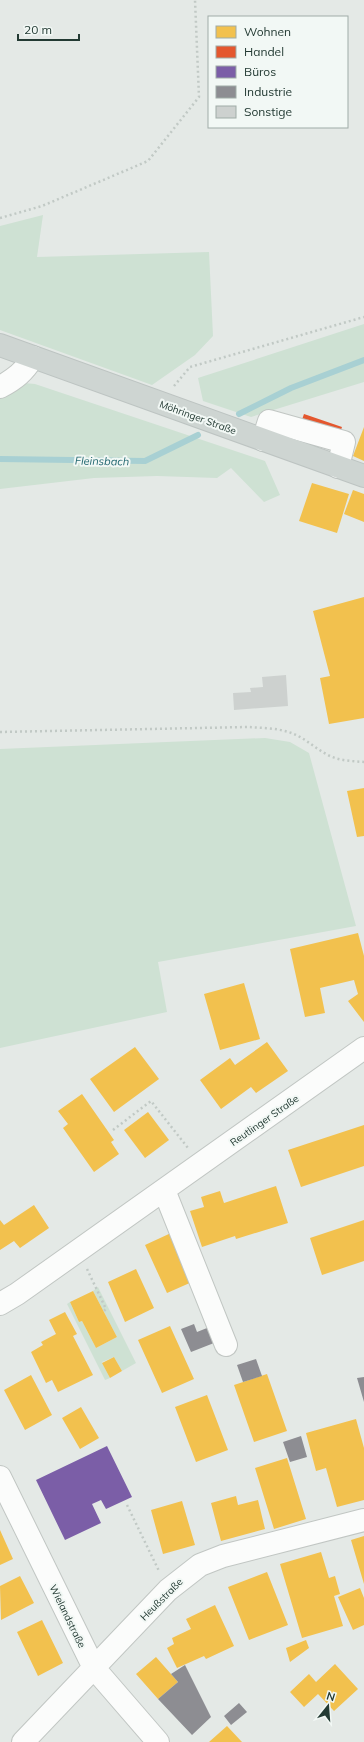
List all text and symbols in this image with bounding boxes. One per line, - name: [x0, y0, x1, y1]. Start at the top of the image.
- scale bar: [18, 16, 79, 42]
- legend: [208, 16, 348, 128]
- text: 20 m: [24, 22, 52, 37]
- text: Wohnen: [244, 24, 291, 39]
- text: Handel: [244, 44, 284, 59]
- text: Büros: [244, 64, 276, 79]
- text: Industrie: [244, 84, 292, 99]
- text: Sonstige: [244, 104, 292, 119]
- street label: Möhringer Straße: [158, 398, 238, 437]
- water label: Fleinsbach: [75, 454, 129, 468]
- street label: Reutlinger Straße: [227, 1092, 301, 1149]
- street label: Heußstraße: [137, 1575, 185, 1623]
- street label: Wielandstraße: [47, 1582, 89, 1650]
- north arrow: [308, 1686, 348, 1726]
- text: N: [325, 1689, 337, 1704]

